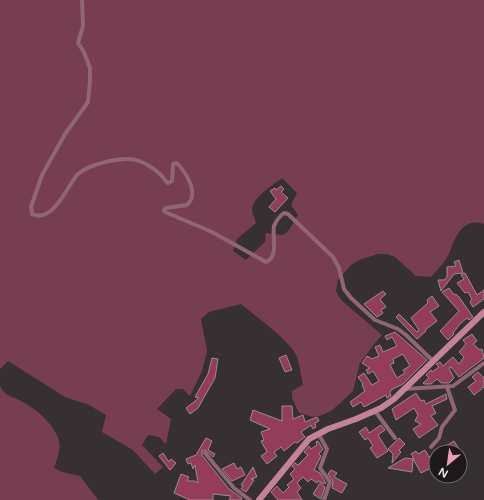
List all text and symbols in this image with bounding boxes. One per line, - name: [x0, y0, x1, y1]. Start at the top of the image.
- north arrow: [428, 444, 468, 484]
- text: N: [436, 464, 450, 480]

